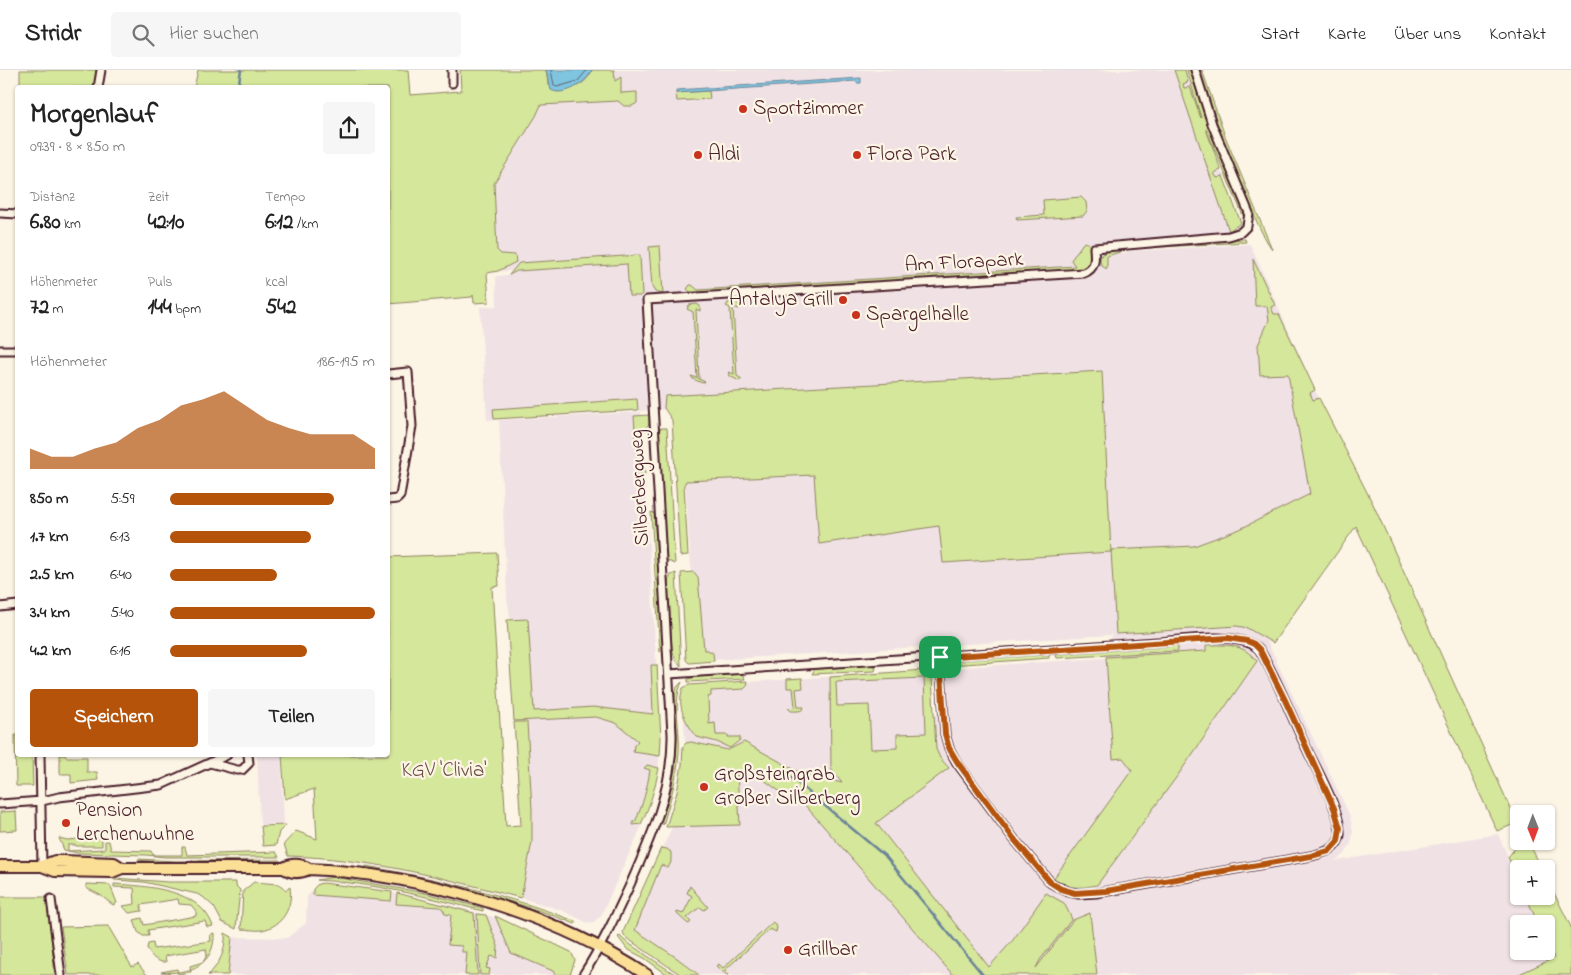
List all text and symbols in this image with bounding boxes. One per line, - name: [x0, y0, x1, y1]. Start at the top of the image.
- search box: [111, 12, 461, 57]
- text: Stridr: [25, 17, 81, 52]
- icon: search: [129, 21, 157, 49]
- text: Hier suchen: [169, 21, 259, 48]
- text: Start: [1261, 22, 1300, 48]
- text: Karte: [1328, 22, 1366, 48]
- text: Über uns: [1394, 22, 1461, 48]
- text: Kontakt: [1489, 22, 1546, 48]
- place label: Sportzimmer: [753, 94, 864, 124]
- text: Morgenlauf: [30, 95, 158, 136]
- button: share: [323, 102, 375, 154]
- marker: Sportzimmer: [737, 103, 749, 115]
- text: 09:39 · 8 × 850 m: [30, 135, 125, 159]
- place label: Aldi: [708, 140, 740, 170]
- place label: Flora Park: [866, 140, 957, 170]
- marker: Aldi: [692, 149, 704, 161]
- marker: Flora Park: [851, 149, 863, 161]
- text: Distanz: [30, 187, 75, 208]
- text: Zeit: [148, 187, 169, 208]
- text: Tempo: [265, 187, 305, 208]
- text: 6.80: [30, 208, 60, 238]
- text: 42:10: [148, 208, 184, 238]
- text: 6:12: [265, 208, 293, 238]
- text: km: [60, 214, 81, 235]
- text: /km: [293, 214, 318, 235]
- street label: Am Florapark: [904, 245, 1025, 281]
- text: Höhenmeter: [30, 272, 97, 293]
- text: Puls: [148, 272, 172, 293]
- text: kcal: [265, 272, 288, 293]
- place label: Antalya Grill: [729, 285, 833, 317]
- text: 72: [30, 293, 49, 323]
- text: 144: [148, 293, 172, 323]
- text: 542: [265, 293, 296, 323]
- marker: Antalya Grill: [837, 294, 849, 306]
- text: m: [49, 299, 63, 320]
- text: bpm: [172, 299, 201, 320]
- place label: Spargelhalle: [866, 300, 970, 332]
- marker: Spargelhalle: [850, 309, 862, 321]
- text: Höhenmeter: [30, 350, 107, 374]
- text: 186–195 m: [317, 350, 375, 374]
- street label: Silberbergweg: [622, 429, 660, 547]
- text: 850 m: [30, 487, 68, 511]
- text: 5:59: [110, 487, 134, 511]
- text: 1.7 km: [30, 525, 68, 549]
- text: 6:13: [110, 525, 130, 549]
- text: 2.5 km: [30, 563, 74, 587]
- text: 6:40: [110, 563, 132, 587]
- text: 3.4 km: [30, 601, 70, 625]
- text: 5:40: [110, 601, 134, 625]
- pin: [919, 636, 961, 678]
- text: 4.2 km: [30, 639, 71, 663]
- text: 6:16: [110, 639, 131, 663]
- icon: arrive: [926, 643, 954, 671]
- button: Speichern: [30, 689, 198, 747]
- button: Teilen: [208, 689, 375, 747]
- park label: KGV 'Clivia': [402, 756, 486, 786]
- place label: Großsteingrab Großer Silberberg: [714, 760, 860, 816]
- marker: Großsteingrab Großer Silberberg: [698, 781, 710, 793]
- place label: Pension Lerchenwuhne: [76, 796, 195, 850]
- north arrow: [1510, 805, 1555, 850]
- map controls: [1510, 805, 1555, 960]
- marker: Pension Lerchenwuhne: [60, 817, 72, 829]
- button: +: [1510, 860, 1555, 905]
- button: −: [1510, 915, 1555, 960]
- place label: Grillbar: [798, 935, 858, 965]
- marker: Grillbar: [782, 944, 794, 956]

